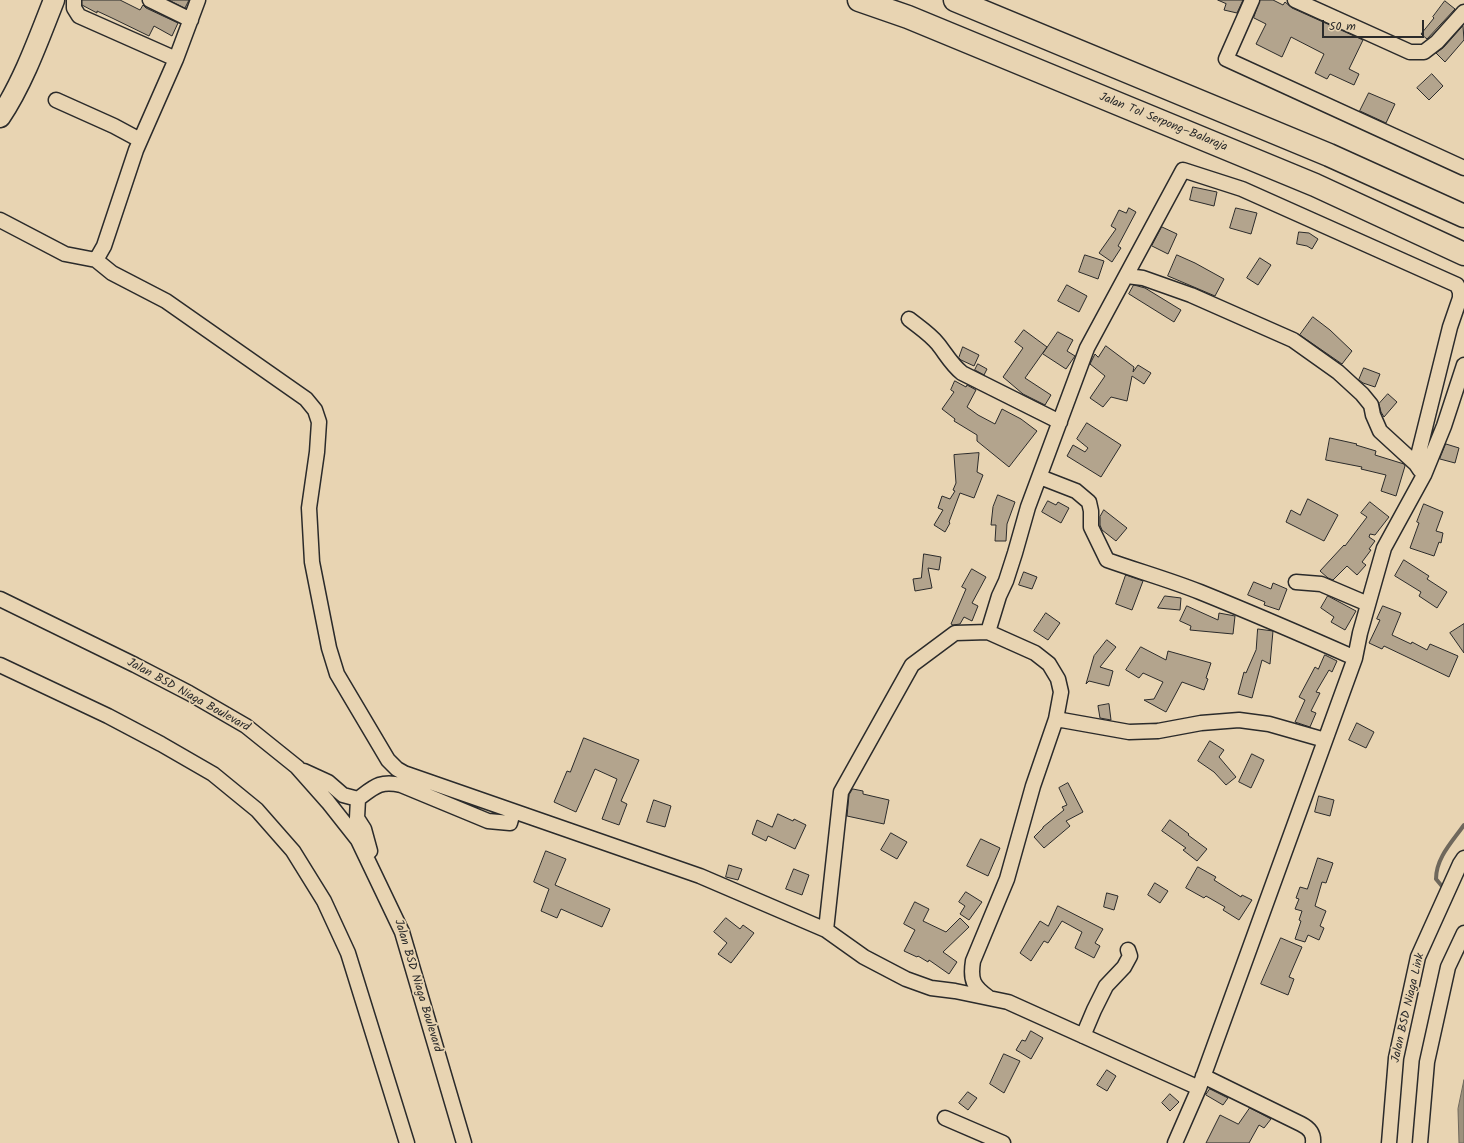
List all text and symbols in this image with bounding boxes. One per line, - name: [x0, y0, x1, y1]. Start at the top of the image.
- scale bar: [1324, 12, 1426, 38]
- text: 50 m: [1329, 17, 1356, 36]
- street label: Jalan Tol Serpong–Balaraja: [1097, 91, 1229, 155]
- street label: Jalan BSD Niaga Boulevard: [124, 656, 252, 736]
- street label: Jalan BSD Niaga Boulevard: [390, 918, 444, 1054]
- street label: Jalan BSD Niaga Link: [1389, 952, 1429, 1064]

